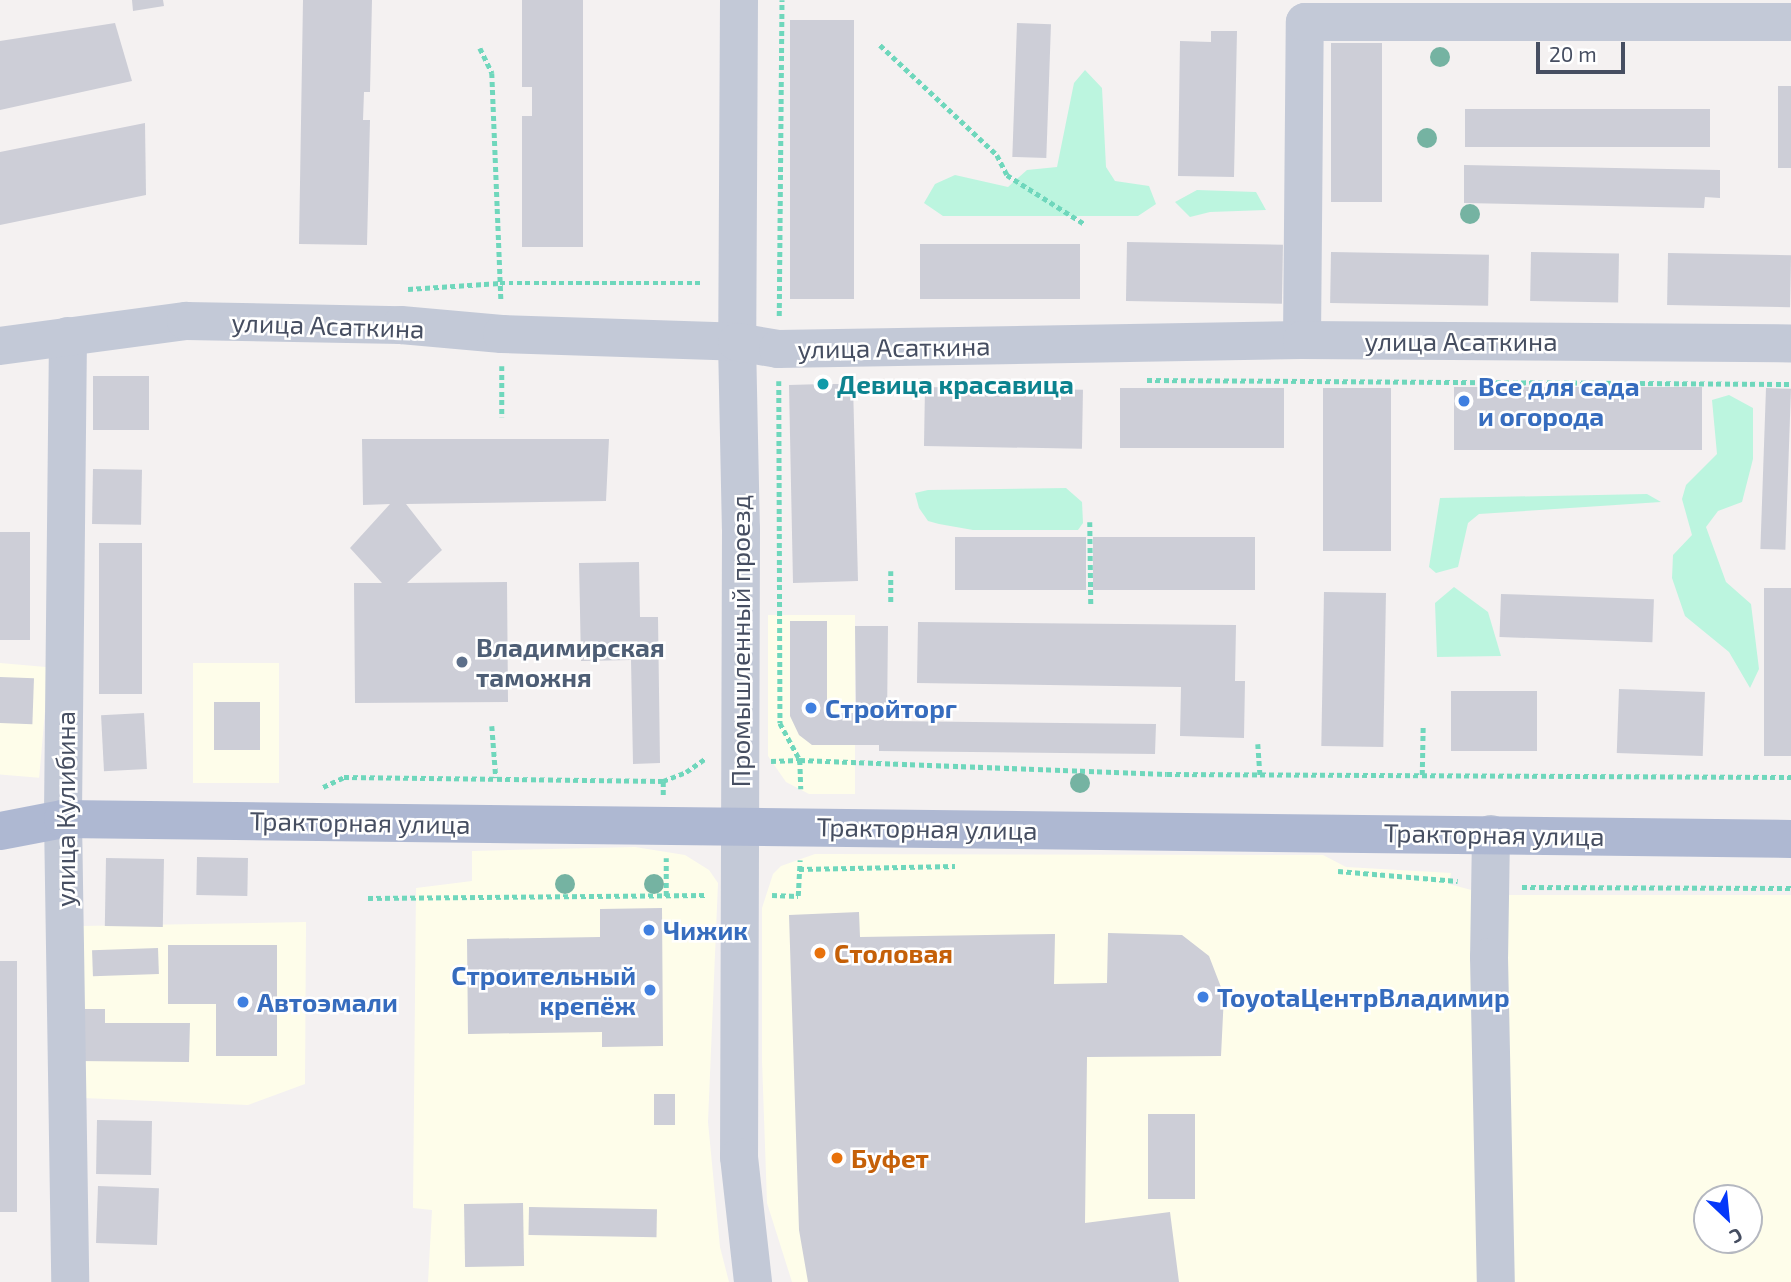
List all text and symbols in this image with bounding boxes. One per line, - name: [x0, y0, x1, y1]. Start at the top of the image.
- scale bar: [1539, 28, 1628, 72]
- text: 20 m: [1549, 41, 1597, 66]
- street label: улица Асаткина: [231, 306, 425, 344]
- street label: улица Асаткина: [1364, 325, 1558, 357]
- street label: улица Асаткина: [797, 330, 991, 364]
- place label: Девица красавица: [837, 368, 1074, 400]
- place label: Все для сада и огорода: [1478, 370, 1640, 432]
- marker: Девица красавица: [815, 376, 831, 392]
- marker: Все для сада и огорода: [1456, 393, 1472, 409]
- street label: Промышленный проезд: [724, 495, 756, 787]
- place label: Владимирская таможня: [476, 631, 665, 692]
- marker: Владимирская таможня: [454, 654, 470, 670]
- place label: Стройторг: [825, 692, 957, 724]
- marker: Стройторг: [803, 700, 819, 716]
- street label: улица Кулибина: [49, 711, 81, 907]
- street label: Тракторная улица: [249, 804, 471, 840]
- street label: Тракторная улица: [816, 810, 1038, 846]
- street label: Тракторная улица: [1383, 816, 1605, 852]
- place label: Чижик: [663, 914, 748, 946]
- marker: Чижик: [641, 922, 657, 938]
- place label: Столовая: [834, 937, 953, 969]
- marker: Столовая: [812, 945, 828, 961]
- place label: Строительный крепёж: [451, 959, 636, 1020]
- place label: ToyotaЦентрВладимир: [1217, 981, 1510, 1013]
- marker: Строительный крепёж: [642, 982, 658, 998]
- place label: Автоэмали: [257, 986, 398, 1018]
- marker: ToyotaЦентрВладимир: [1195, 989, 1211, 1005]
- marker: Автоэмали: [235, 994, 251, 1010]
- place label: Буфет: [851, 1142, 929, 1174]
- marker: Буфет: [829, 1150, 845, 1166]
- north arrow: [1693, 1184, 1763, 1254]
- text: С: [1726, 1224, 1747, 1249]

